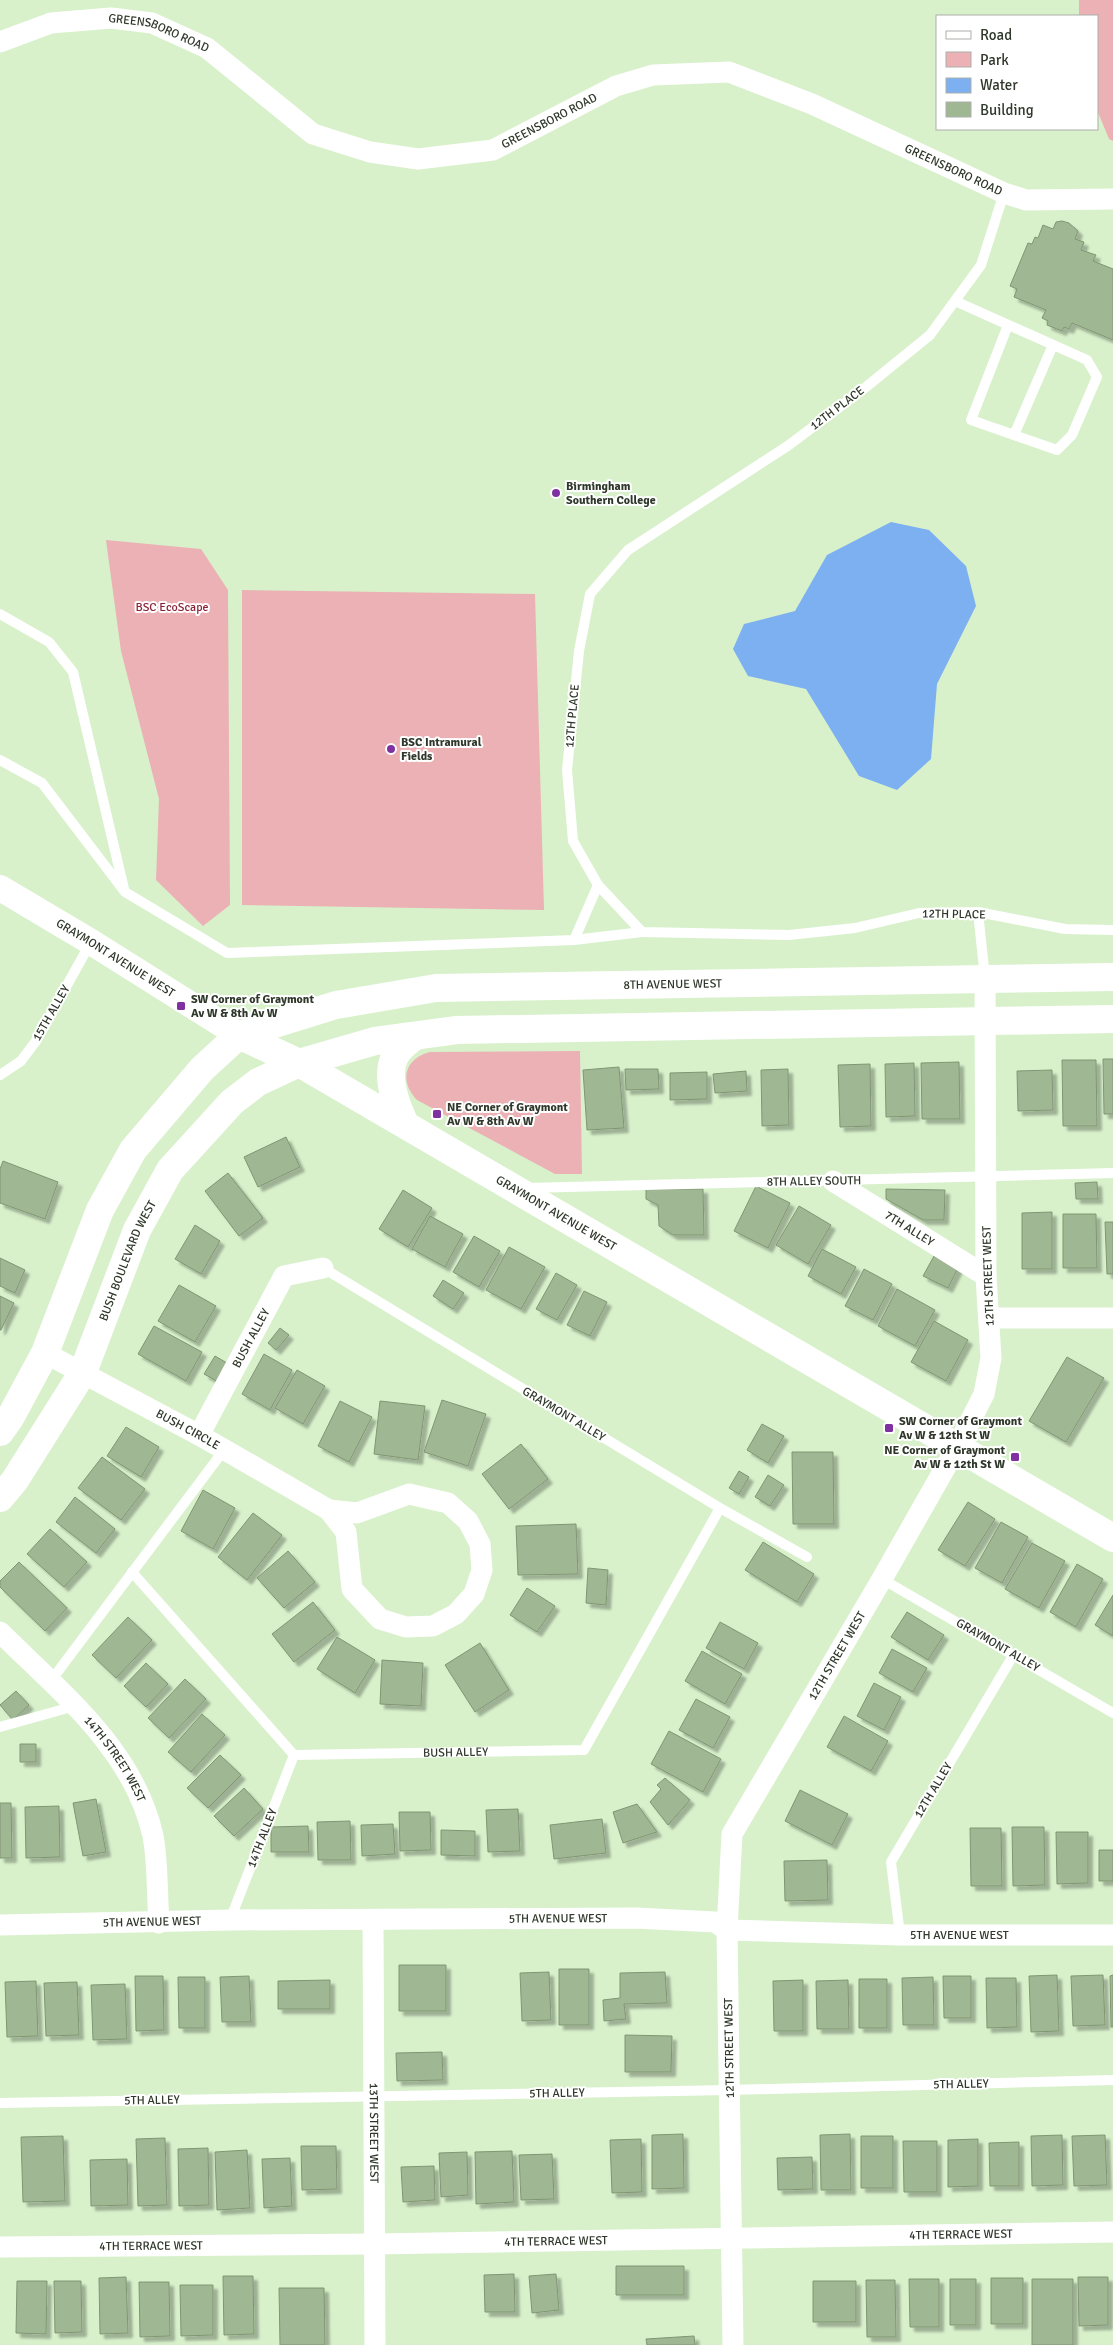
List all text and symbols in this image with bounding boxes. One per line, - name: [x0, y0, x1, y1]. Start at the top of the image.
- street label: GREENSBORO ROAD: [107, 11, 212, 56]
- legend: [936, 15, 1098, 130]
- text: Road: [980, 26, 1012, 44]
- text: Park: [980, 51, 1009, 69]
- text: Water: [980, 76, 1018, 94]
- street label: GREENSBORO ROAD: [499, 90, 600, 152]
- text: Building: [980, 101, 1034, 119]
- street label: GREENSBORO ROAD: [902, 141, 1005, 199]
- street label: 12TH PLACE: [807, 383, 867, 434]
- place label: Birmingham Southern College: [566, 479, 656, 508]
- marker: Birmingham Southern College: [550, 487, 562, 499]
- park label: BSC EcoScape: [135, 600, 209, 615]
- street label: 12TH PLACE: [562, 683, 583, 748]
- place label: BSC Intramural Fields: [401, 735, 482, 764]
- marker: BSC Intramural Fields: [385, 743, 397, 755]
- street label: 12TH PLACE: [922, 906, 986, 923]
- street label: GRAYMONT AVENUE WEST: [53, 916, 178, 1001]
- street label: 8TH AVENUE WEST: [623, 976, 722, 993]
- street label: 15TH ALLEY: [29, 983, 73, 1044]
- place label: SW Corner of Graymont Av W & 8th Av W: [191, 992, 314, 1021]
- marker: SW Corner of Graymont Av W & 8th Av W: [175, 1000, 187, 1012]
- place label: NE Corner of Graymont Av W & 8th Av W: [447, 1100, 568, 1129]
- marker: NE Corner of Graymont Av W & 8th Av W: [431, 1108, 443, 1120]
- street label: GRAYMONT AVENUE WEST: [493, 1173, 619, 1255]
- street label: 8TH ALLEY SOUTH: [767, 1173, 862, 1190]
- street label: BUSH BOULEVARD WEST: [96, 1198, 160, 1323]
- street label: 7TH ALLEY: [882, 1208, 937, 1250]
- street label: 12TH STREET WEST: [979, 1225, 998, 1326]
- street label: BUSH ALLEY: [229, 1306, 273, 1371]
- street label: GRAYMONT ALLEY: [520, 1384, 608, 1445]
- street label: BUSH CIRCLE: [153, 1406, 223, 1453]
- place label: SW Corner of Graymont Av W & 12th St W: [899, 1414, 1022, 1443]
- marker: SW Corner of Graymont Av W & 12th St W: [883, 1422, 895, 1434]
- place label: NE Corner of Graymont Av W & 12th St W: [884, 1443, 1005, 1472]
- marker: NE Corner of Graymont Av W & 12th St W: [1009, 1451, 1021, 1463]
- street label: 12TH STREET WEST: [805, 1609, 869, 1703]
- street label: GRAYMONT ALLEY: [953, 1615, 1042, 1675]
- street label: 14TH STREET WEST: [80, 1713, 148, 1804]
- street label: BUSH ALLEY: [423, 1745, 488, 1761]
- street label: 12TH ALLEY: [911, 1760, 956, 1821]
- street label: 14TH ALLEY: [244, 1807, 281, 1870]
- street label: 5TH AVENUE WEST: [509, 1911, 607, 1927]
- street label: 5TH AVENUE WEST: [103, 1914, 201, 1931]
- street label: 5TH AVENUE WEST: [910, 1928, 1009, 1943]
- street label: 12TH STREET WEST: [721, 1998, 738, 2098]
- street label: 5TH ALLEY: [933, 2077, 989, 2092]
- street label: 13TH STREET WEST: [366, 2083, 381, 2183]
- street label: 5TH ALLEY: [529, 2086, 585, 2101]
- street label: 5TH ALLEY: [124, 2093, 180, 2108]
- street label: 4TH TERRACE WEST: [909, 2227, 1013, 2243]
- street label: 4TH TERRACE WEST: [504, 2233, 608, 2250]
- street label: 4TH TERRACE WEST: [99, 2238, 203, 2254]

